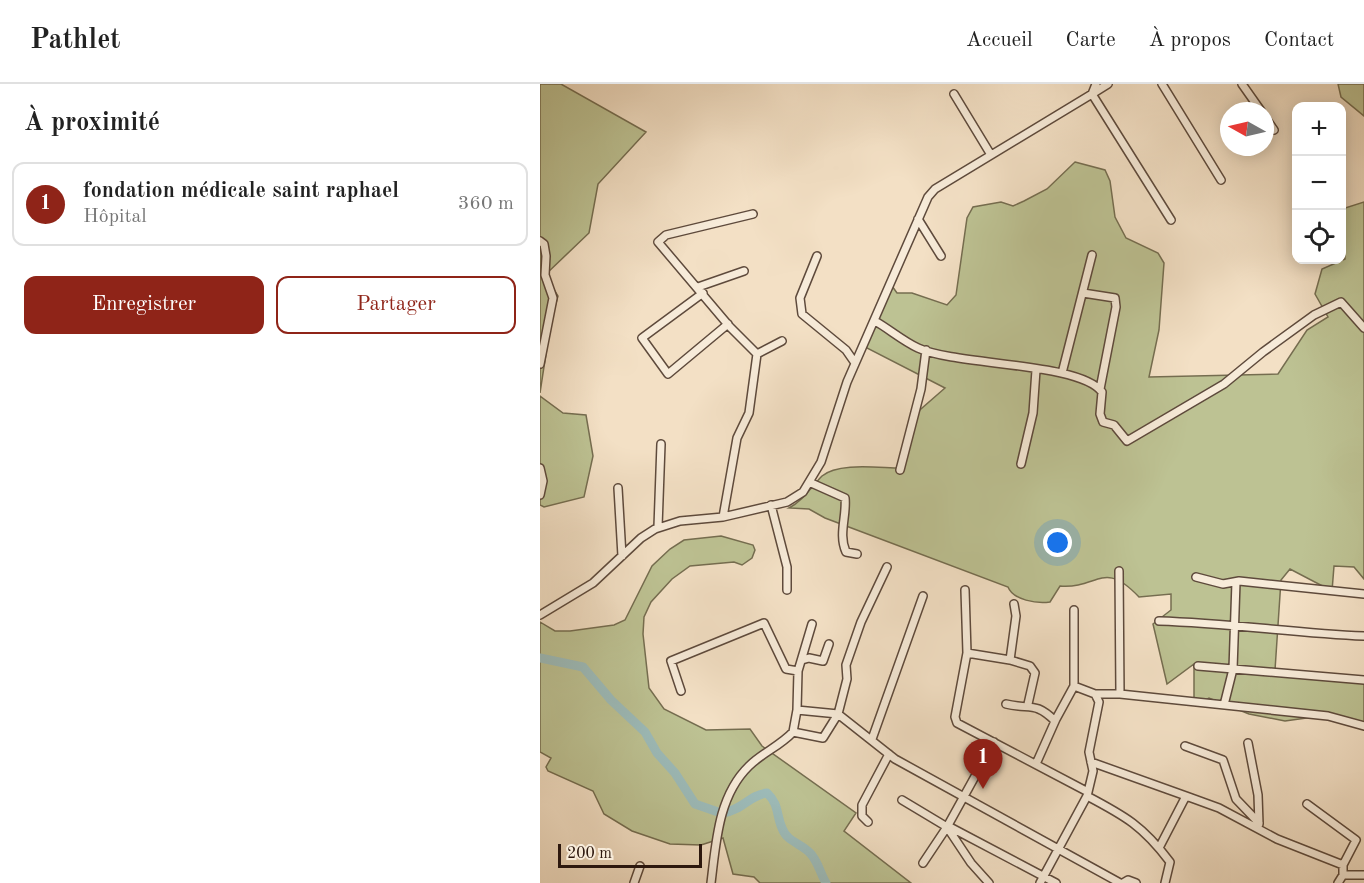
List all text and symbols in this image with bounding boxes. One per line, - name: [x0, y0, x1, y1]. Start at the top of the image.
- text: Pathlet: [30, 27, 121, 55]
- text: Accueil: [966, 30, 1033, 51]
- text: Carte: [1066, 30, 1116, 51]
- text: À propos: [1149, 30, 1231, 51]
- text: Contact: [1264, 30, 1334, 51]
- north arrow: [1220, 102, 1274, 156]
- map controls: [1292, 102, 1346, 264]
- button: +: [1292, 102, 1346, 156]
- text: À proximité: [24, 110, 160, 136]
- button: −: [1292, 156, 1346, 210]
- text: fondation médicale saint raphael: [83, 180, 399, 202]
- text: 1: [40, 194, 51, 214]
- text: 360 m: [458, 194, 514, 214]
- text: Hôpital: [83, 207, 147, 227]
- button: locate: [1292, 210, 1346, 264]
- button: Enregistrer: [24, 276, 264, 334]
- button: Partager: [276, 276, 516, 334]
- your location: [1043, 528, 1072, 557]
- pin: 1: [964, 740, 1002, 789]
- scale bar: [558, 841, 702, 868]
- text: 200 m: [567, 846, 612, 862]

